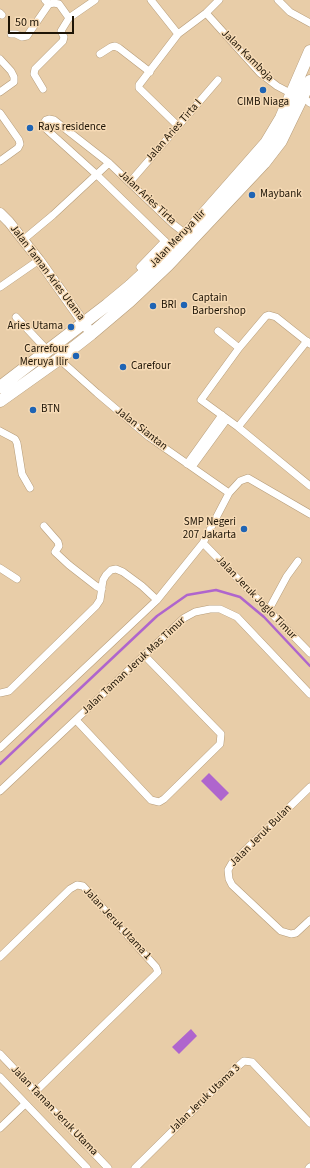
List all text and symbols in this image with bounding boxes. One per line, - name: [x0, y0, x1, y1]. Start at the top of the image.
- scale bar: [10, 8, 76, 34]
- text: 50 m: [15, 14, 39, 31]
- street label: Jalan Kamboja: [218, 27, 276, 85]
- marker: CIMB Niaga: [258, 85, 268, 95]
- place label: CIMB Niaga: [237, 96, 289, 110]
- street label: Jalan Aries Tirta I: [143, 97, 205, 165]
- place label: Rays residence: [38, 121, 106, 135]
- marker: Rays residence: [25, 123, 35, 133]
- street label: Jalan Aries Tirta: [116, 168, 178, 228]
- place label: Maybank: [260, 188, 302, 202]
- marker: Maybank: [247, 190, 257, 200]
- street label: Jalan Meruya Ilir: [147, 207, 209, 271]
- street label: Jalan Taman Aries Utama: [7, 223, 87, 323]
- place label: Captain Barbershop: [192, 292, 246, 318]
- place label: BRI: [161, 299, 177, 313]
- marker: Captain Barbershop: [179, 300, 189, 310]
- marker: BRI: [148, 301, 158, 311]
- place label: Aries Utama: [7, 320, 63, 334]
- marker: Aries Utama: [66, 322, 76, 332]
- place label: Carrefour Meruya Ilir: [20, 343, 68, 369]
- marker: Carrefour Meruya Ilir: [71, 351, 81, 361]
- place label: Carefour: [131, 360, 171, 374]
- marker: Carefour: [118, 362, 128, 372]
- place label: BTN: [41, 403, 60, 417]
- marker: BTN: [28, 405, 38, 415]
- street label: Jalan Siantan: [112, 405, 170, 453]
- place label: SMP Negeri 207 Jakarta: [183, 516, 236, 542]
- marker: SMP Negeri 207 Jakarta: [239, 524, 249, 534]
- street label: Jalan Jeruk Joglo Timur: [213, 554, 299, 642]
- street label: Jalan Taman Jeruk Mas Timur: [79, 614, 189, 718]
- street label: Jalan Jeruk Bulan: [227, 802, 295, 870]
- street label: Jalan Jeruk Utama 1: [80, 885, 154, 963]
- street label: Jalan Jeruk Utama 3: [167, 1062, 243, 1136]
- street label: Jalan Taman Jeruk Utama: [8, 1063, 100, 1159]

